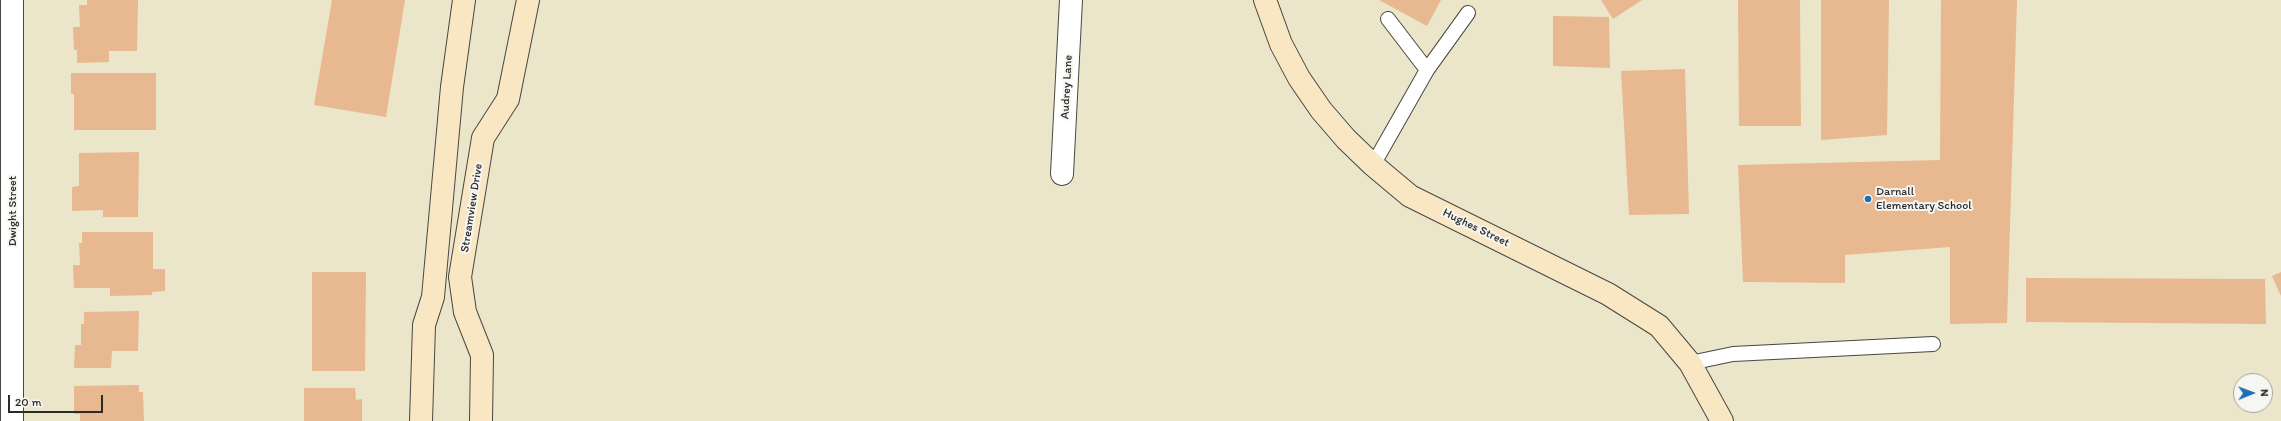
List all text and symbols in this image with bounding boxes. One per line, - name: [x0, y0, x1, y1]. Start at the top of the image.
- street label: Audrey Lane: [1058, 55, 1076, 119]
- street label: Streamview Drive: [458, 163, 486, 253]
- street label: Dwight Street: [6, 176, 20, 246]
- place label: Darnall Elementary School: [1876, 185, 1972, 213]
- marker: Darnall Elementary School: [1863, 194, 1873, 204]
- street label: Hughes Street: [1440, 206, 1512, 250]
- north arrow: [2233, 373, 2273, 413]
- scale bar: [10, 387, 105, 413]
- text: N: [2258, 389, 2271, 397]
- text: 20 m: [15, 395, 42, 409]

